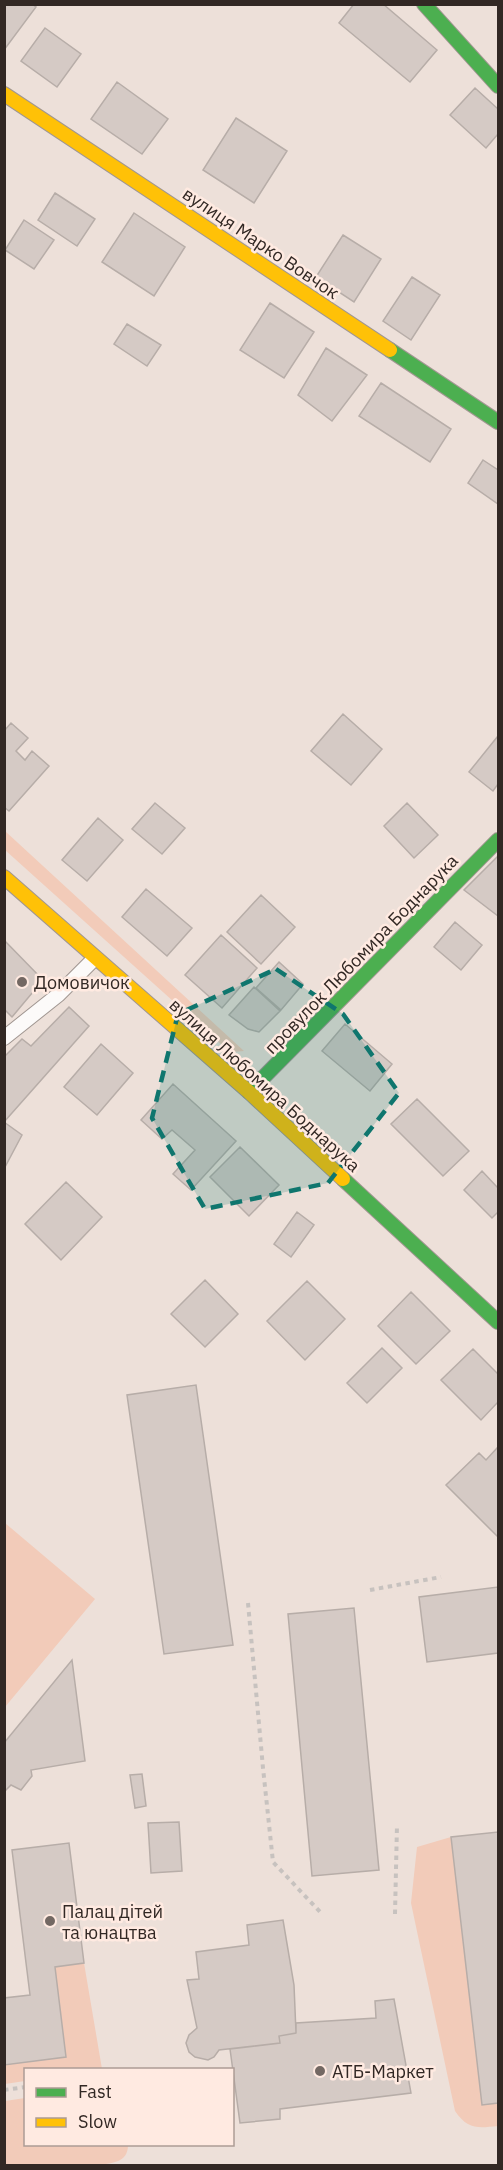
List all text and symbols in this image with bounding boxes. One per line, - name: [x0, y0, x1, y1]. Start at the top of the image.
- street label: вулиця Марко Вовчок: [178, 182, 344, 304]
- street label: провулок Любомира Боднарука: [259, 849, 463, 1059]
- place label: Домовичок: [34, 971, 130, 994]
- marker: Домовичок: [15, 975, 29, 989]
- street label: вулиця Любомира Боднарука: [165, 993, 366, 1177]
- place label: Палац дітей та юнацтва: [62, 1900, 163, 1944]
- marker: Палац дітей та юнацтва: [43, 1914, 57, 1928]
- place label: АТБ-Маркет: [332, 2060, 434, 2083]
- marker: АТБ-Маркет: [313, 2064, 327, 2078]
- legend: [24, 2068, 234, 2146]
- text: Fast: [78, 2080, 112, 2103]
- text: Slow: [78, 2110, 117, 2133]

